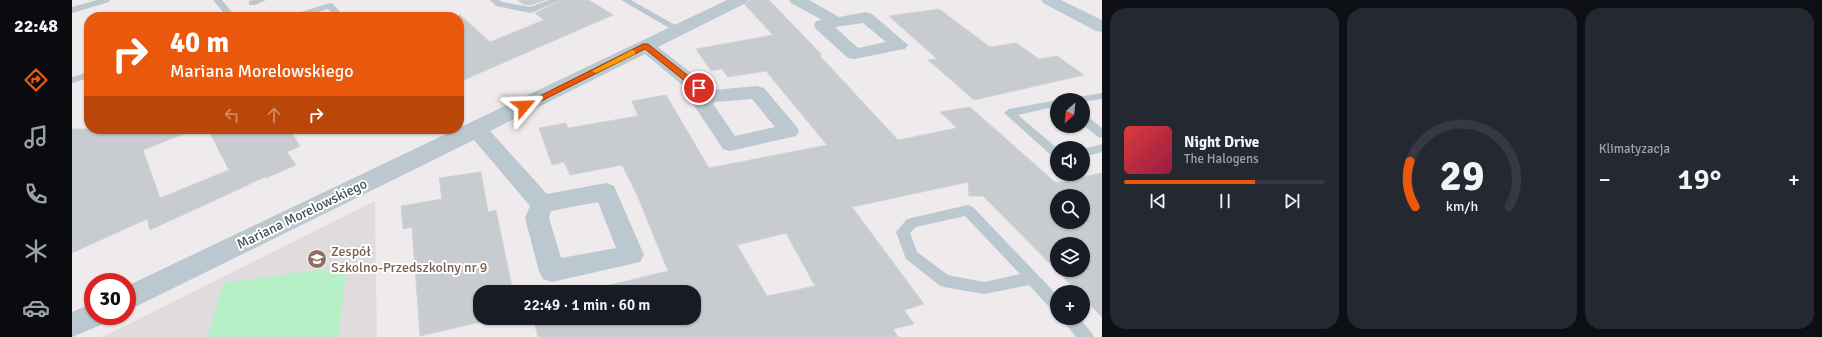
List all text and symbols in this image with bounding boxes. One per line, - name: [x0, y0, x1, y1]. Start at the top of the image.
- text: 22:48: [14, 15, 58, 37]
- text: 40 m: [170, 26, 229, 60]
- icon: right: [104, 28, 156, 80]
- text: Mariana Morelowskiego: [170, 60, 354, 82]
- icon: directions: [22, 66, 50, 94]
- pin: [682, 71, 716, 105]
- icon: arrive: [688, 77, 710, 99]
- position arrow: [503, 85, 545, 127]
- north arrow: [1050, 93, 1090, 133]
- map controls: [1050, 93, 1090, 325]
- icon: left: [221, 104, 243, 126]
- icon: ahead: [263, 104, 285, 126]
- icon: right: [305, 104, 327, 126]
- icon: music: [22, 123, 50, 151]
- text: Night Drive: [1184, 133, 1259, 151]
- button: sound: [1050, 141, 1090, 181]
- text: Klimatyzacja: [1599, 141, 1670, 157]
- text: 29: [1440, 150, 1484, 201]
- text: The Halogens: [1184, 151, 1259, 167]
- text: 19°: [1677, 161, 1721, 198]
- text: −: [1599, 166, 1611, 193]
- text: +: [1788, 166, 1800, 193]
- street label: Mariana Morelowskiego: [234, 175, 370, 253]
- icon: phone: [22, 180, 50, 208]
- button: search: [1050, 189, 1090, 229]
- icon: previous: [1147, 190, 1169, 212]
- icon: pause: [1214, 190, 1236, 212]
- icon: next: [1281, 190, 1303, 212]
- text: km/h: [1446, 197, 1478, 214]
- icon: climate: [22, 237, 50, 265]
- button: layers: [1050, 237, 1090, 277]
- place label: Zespół Szkolno-Przedszkolny nr 9: [331, 243, 487, 276]
- school or university icon: Zespół Szkolno-Przedszkolny nr 9: [306, 248, 328, 270]
- speed limit sign: 30: [84, 273, 136, 325]
- button: +: [1050, 285, 1090, 325]
- icon: car: [22, 294, 50, 322]
- text: 22:49 · 1 min · 60 m: [524, 296, 650, 314]

